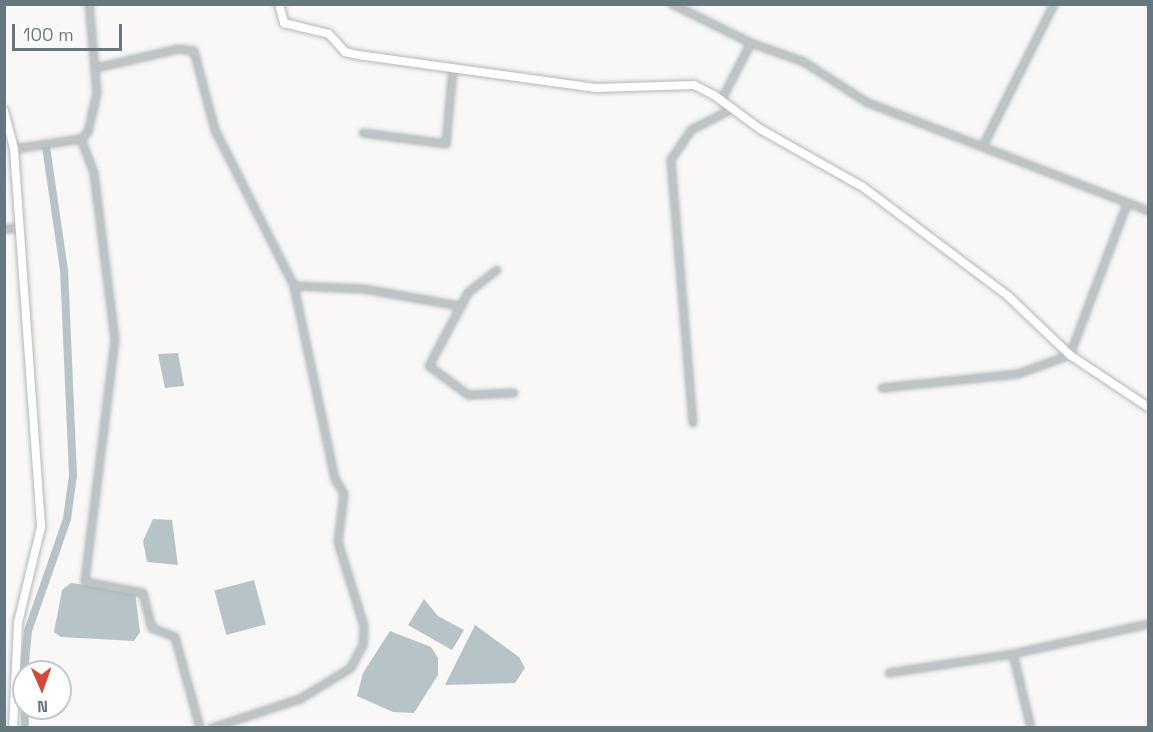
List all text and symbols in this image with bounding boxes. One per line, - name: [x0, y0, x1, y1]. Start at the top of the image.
- scale bar: [15, 12, 124, 50]
- text: 100 m: [23, 23, 74, 46]
- north arrow: [12, 660, 72, 720]
- text: N: [37, 696, 48, 717]

